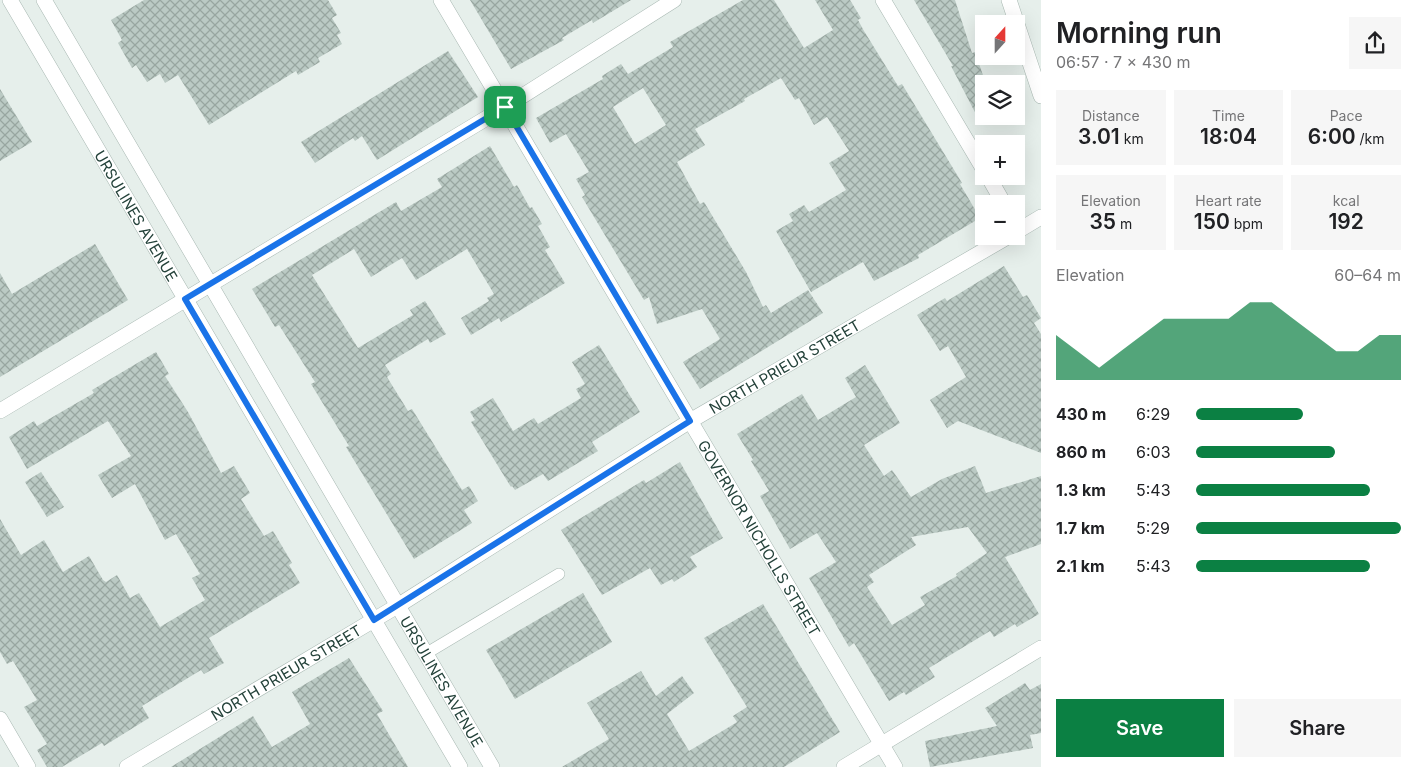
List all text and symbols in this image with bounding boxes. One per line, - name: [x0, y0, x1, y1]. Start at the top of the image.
- north arrow: [975, 15, 1025, 65]
- map controls: [975, 15, 1025, 245]
- text: Morning run: [1056, 16, 1222, 50]
- button: share: [1349, 17, 1401, 69]
- text: 06:57 · 7 × 430 m: [1056, 52, 1190, 72]
- button: layers: [975, 75, 1025, 125]
- pin: [484, 86, 526, 128]
- icon: arrive: [491, 93, 519, 121]
- text: Distance: [1082, 107, 1140, 124]
- text: Time: [1212, 107, 1245, 124]
- text: Pace: [1330, 107, 1363, 124]
- text: 3.01: [1078, 124, 1120, 149]
- text: 18:04: [1200, 124, 1257, 149]
- text: 6:00: [1308, 124, 1356, 149]
- text: km: [1120, 130, 1144, 147]
- text: /km: [1356, 130, 1385, 147]
- button: +: [975, 135, 1025, 185]
- street label: URSULINES AVENUE: [91, 147, 182, 285]
- text: Elevation: [1081, 192, 1141, 209]
- text: Heart rate: [1195, 192, 1262, 209]
- text: kcal: [1333, 192, 1360, 209]
- button: −: [975, 195, 1025, 245]
- text: 35: [1089, 209, 1116, 234]
- text: 150: [1194, 209, 1230, 234]
- text: 192: [1328, 209, 1364, 234]
- text: m: [1116, 215, 1132, 232]
- text: bpm: [1230, 215, 1263, 232]
- text: Elevation: [1056, 265, 1125, 285]
- text: 60–64 m: [1334, 265, 1401, 285]
- street label: NORTH PRIEUR STREET: [705, 315, 863, 418]
- text: 430 m: [1056, 404, 1106, 424]
- text: 6:29: [1136, 404, 1170, 424]
- street label: GOVERNOR NICHOLLS STREET: [694, 436, 825, 639]
- text: 860 m: [1056, 442, 1106, 462]
- text: 6:03: [1136, 442, 1171, 462]
- text: 1.3 km: [1056, 480, 1106, 500]
- text: 5:43: [1136, 480, 1171, 500]
- text: 1.7 km: [1056, 518, 1105, 538]
- text: 5:29: [1136, 518, 1170, 538]
- text: 2.1 km: [1056, 556, 1105, 576]
- text: 5:43: [1136, 556, 1171, 576]
- street label: URSULINES AVENUE: [396, 612, 488, 750]
- street label: NORTH PRIEUR STREET: [207, 620, 365, 724]
- button: Save: [1056, 699, 1224, 757]
- button: Share: [1234, 699, 1401, 757]

